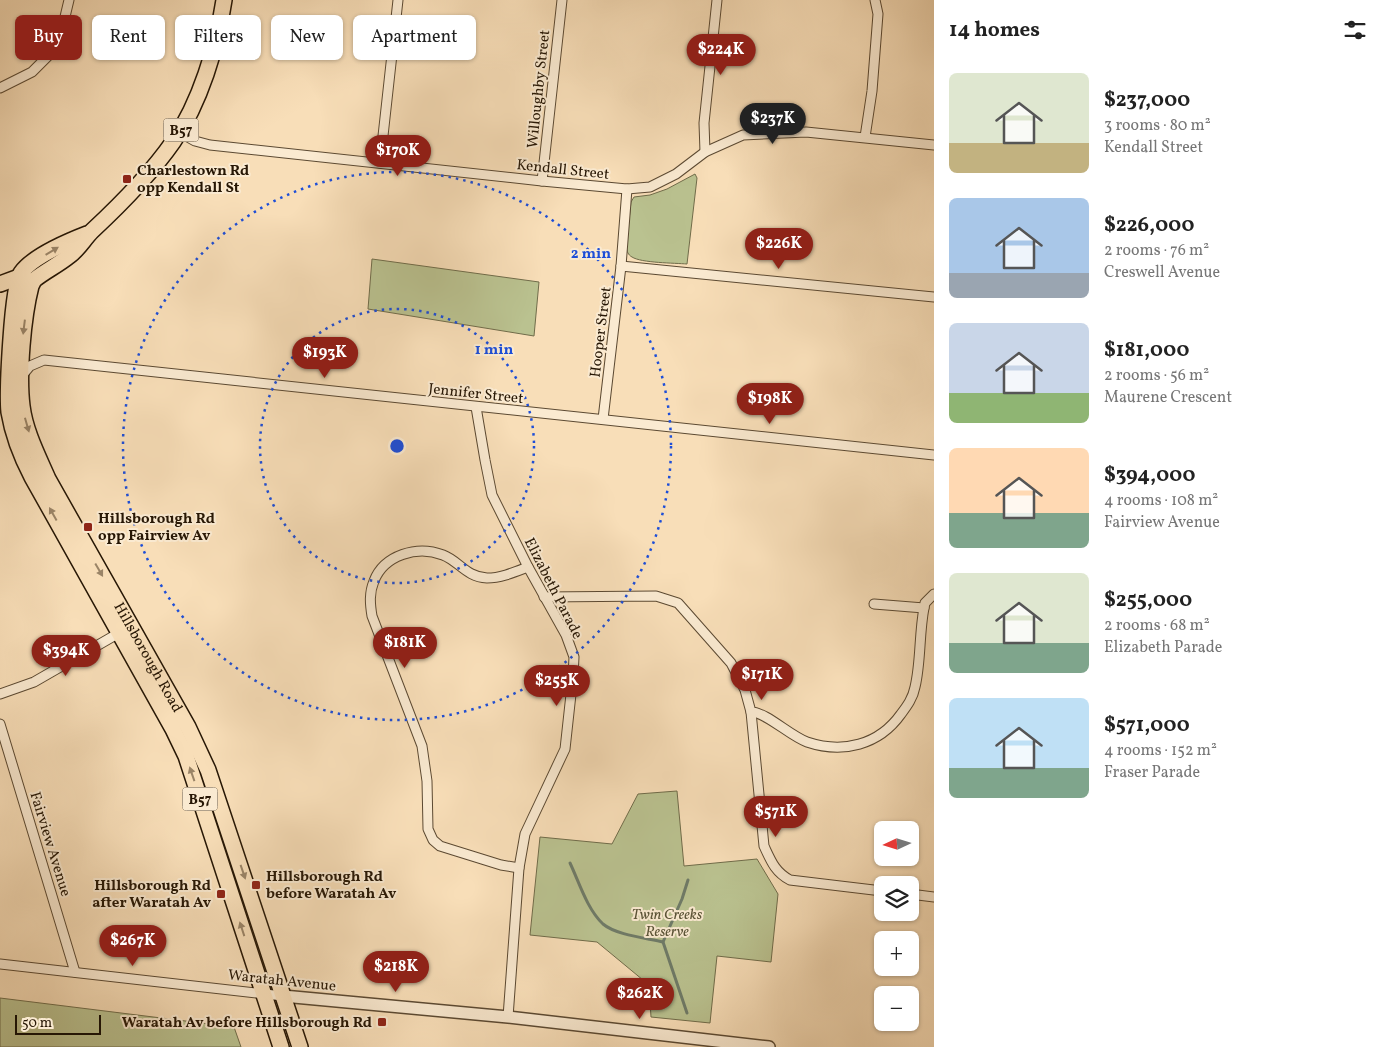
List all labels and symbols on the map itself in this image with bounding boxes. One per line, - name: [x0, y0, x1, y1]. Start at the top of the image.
- street label: Willoughby Street: [523, 29, 556, 150]
- pin: $224K: [686, 34, 756, 76]
- pin: $237K: [738, 102, 808, 145]
- road number: B57: [164, 118, 198, 142]
- pin: $170K: [363, 134, 433, 177]
- street label: Kendall Street: [516, 155, 610, 186]
- place label: Charlestown Rd opp Kendall St: [137, 161, 249, 199]
- marker: Charlestown Rd opp Kendall St: [121, 173, 133, 185]
- pin: $226K: [744, 228, 814, 270]
- text: 2 min: [571, 244, 611, 265]
- one-way arrow: [45, 246, 59, 255]
- street label: Hooper Street: [585, 285, 617, 379]
- one-way arrow: [20, 319, 28, 335]
- pin: $193K: [290, 336, 360, 379]
- text: 1 min: [475, 340, 513, 361]
- street label: Jennifer Street: [427, 379, 524, 410]
- pin: $198K: [735, 382, 805, 425]
- one-way arrow: [23, 417, 31, 432]
- centre of rings: [388, 437, 406, 455]
- one-way arrow: [49, 507, 57, 522]
- place label: Hillsborough Rd opp Fairview Av: [98, 509, 215, 547]
- marker: Hillsborough Rd opp Fairview Av: [82, 521, 94, 533]
- street label: Elizabeth Parade: [518, 534, 587, 643]
- one-way arrow: [95, 562, 103, 577]
- street label: Hillsborough Road: [108, 599, 187, 717]
- pin: $181K: [370, 626, 440, 669]
- pin: $394K: [31, 634, 101, 677]
- pin: $171K: [727, 658, 797, 701]
- pin: $255K: [522, 664, 592, 707]
- one-way arrow: [188, 767, 195, 782]
- road number: B57: [182, 788, 218, 811]
- street label: Fairview Avenue: [24, 789, 75, 899]
- pin: $571K: [741, 796, 811, 838]
- north arrow: [874, 821, 919, 866]
- one-way arrow: [239, 864, 247, 879]
- place label: Hillsborough Rd before Waratah Av: [266, 867, 397, 905]
- place label: Hillsborough Rd after Waratah Av: [92, 876, 212, 914]
- marker: Hillsborough Rd before Waratah Av: [250, 879, 262, 891]
- marker: Hillsborough Rd after Waratah Av: [215, 888, 227, 900]
- park label: Twin Creeks Reserve: [632, 905, 703, 943]
- one-way arrow: [238, 921, 246, 936]
- pin: $267K: [98, 924, 168, 967]
- pin: $218K: [361, 950, 431, 993]
- street label: Waratah Avenue: [227, 965, 337, 998]
- pin: $262K: [605, 978, 675, 1020]
- scale bar: [15, 1012, 101, 1035]
- place label: Waratah Av before Hillsborough Rd: [122, 1013, 372, 1034]
- marker: Waratah Av before Hillsborough Rd: [376, 1016, 388, 1028]

